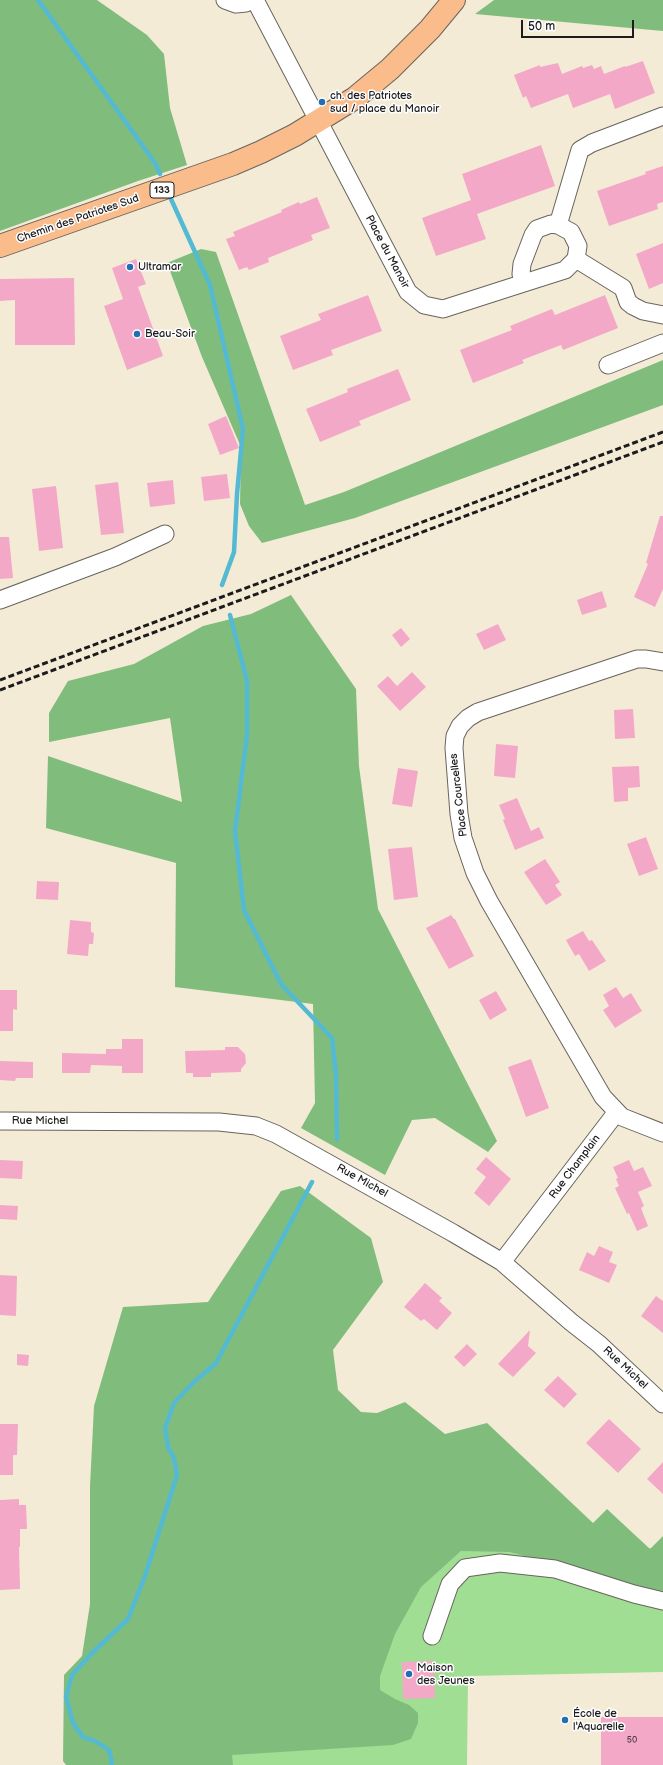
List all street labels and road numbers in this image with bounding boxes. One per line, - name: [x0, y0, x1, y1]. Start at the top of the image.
- road number: 133: [150, 182, 174, 198]
- street label: Chemin des Patriotes Sud: [15, 192, 141, 246]
- street label: Place du Manoir: [362, 213, 412, 291]
- street label: Place Courcelles: [447, 753, 471, 837]
- street label: Rue Michel: [12, 1114, 68, 1128]
- street label: Rue Champlain: [547, 1133, 603, 1201]
- street label: Rue Michel: [334, 1162, 390, 1200]
- street label: Rue Michel: [600, 1344, 650, 1392]

